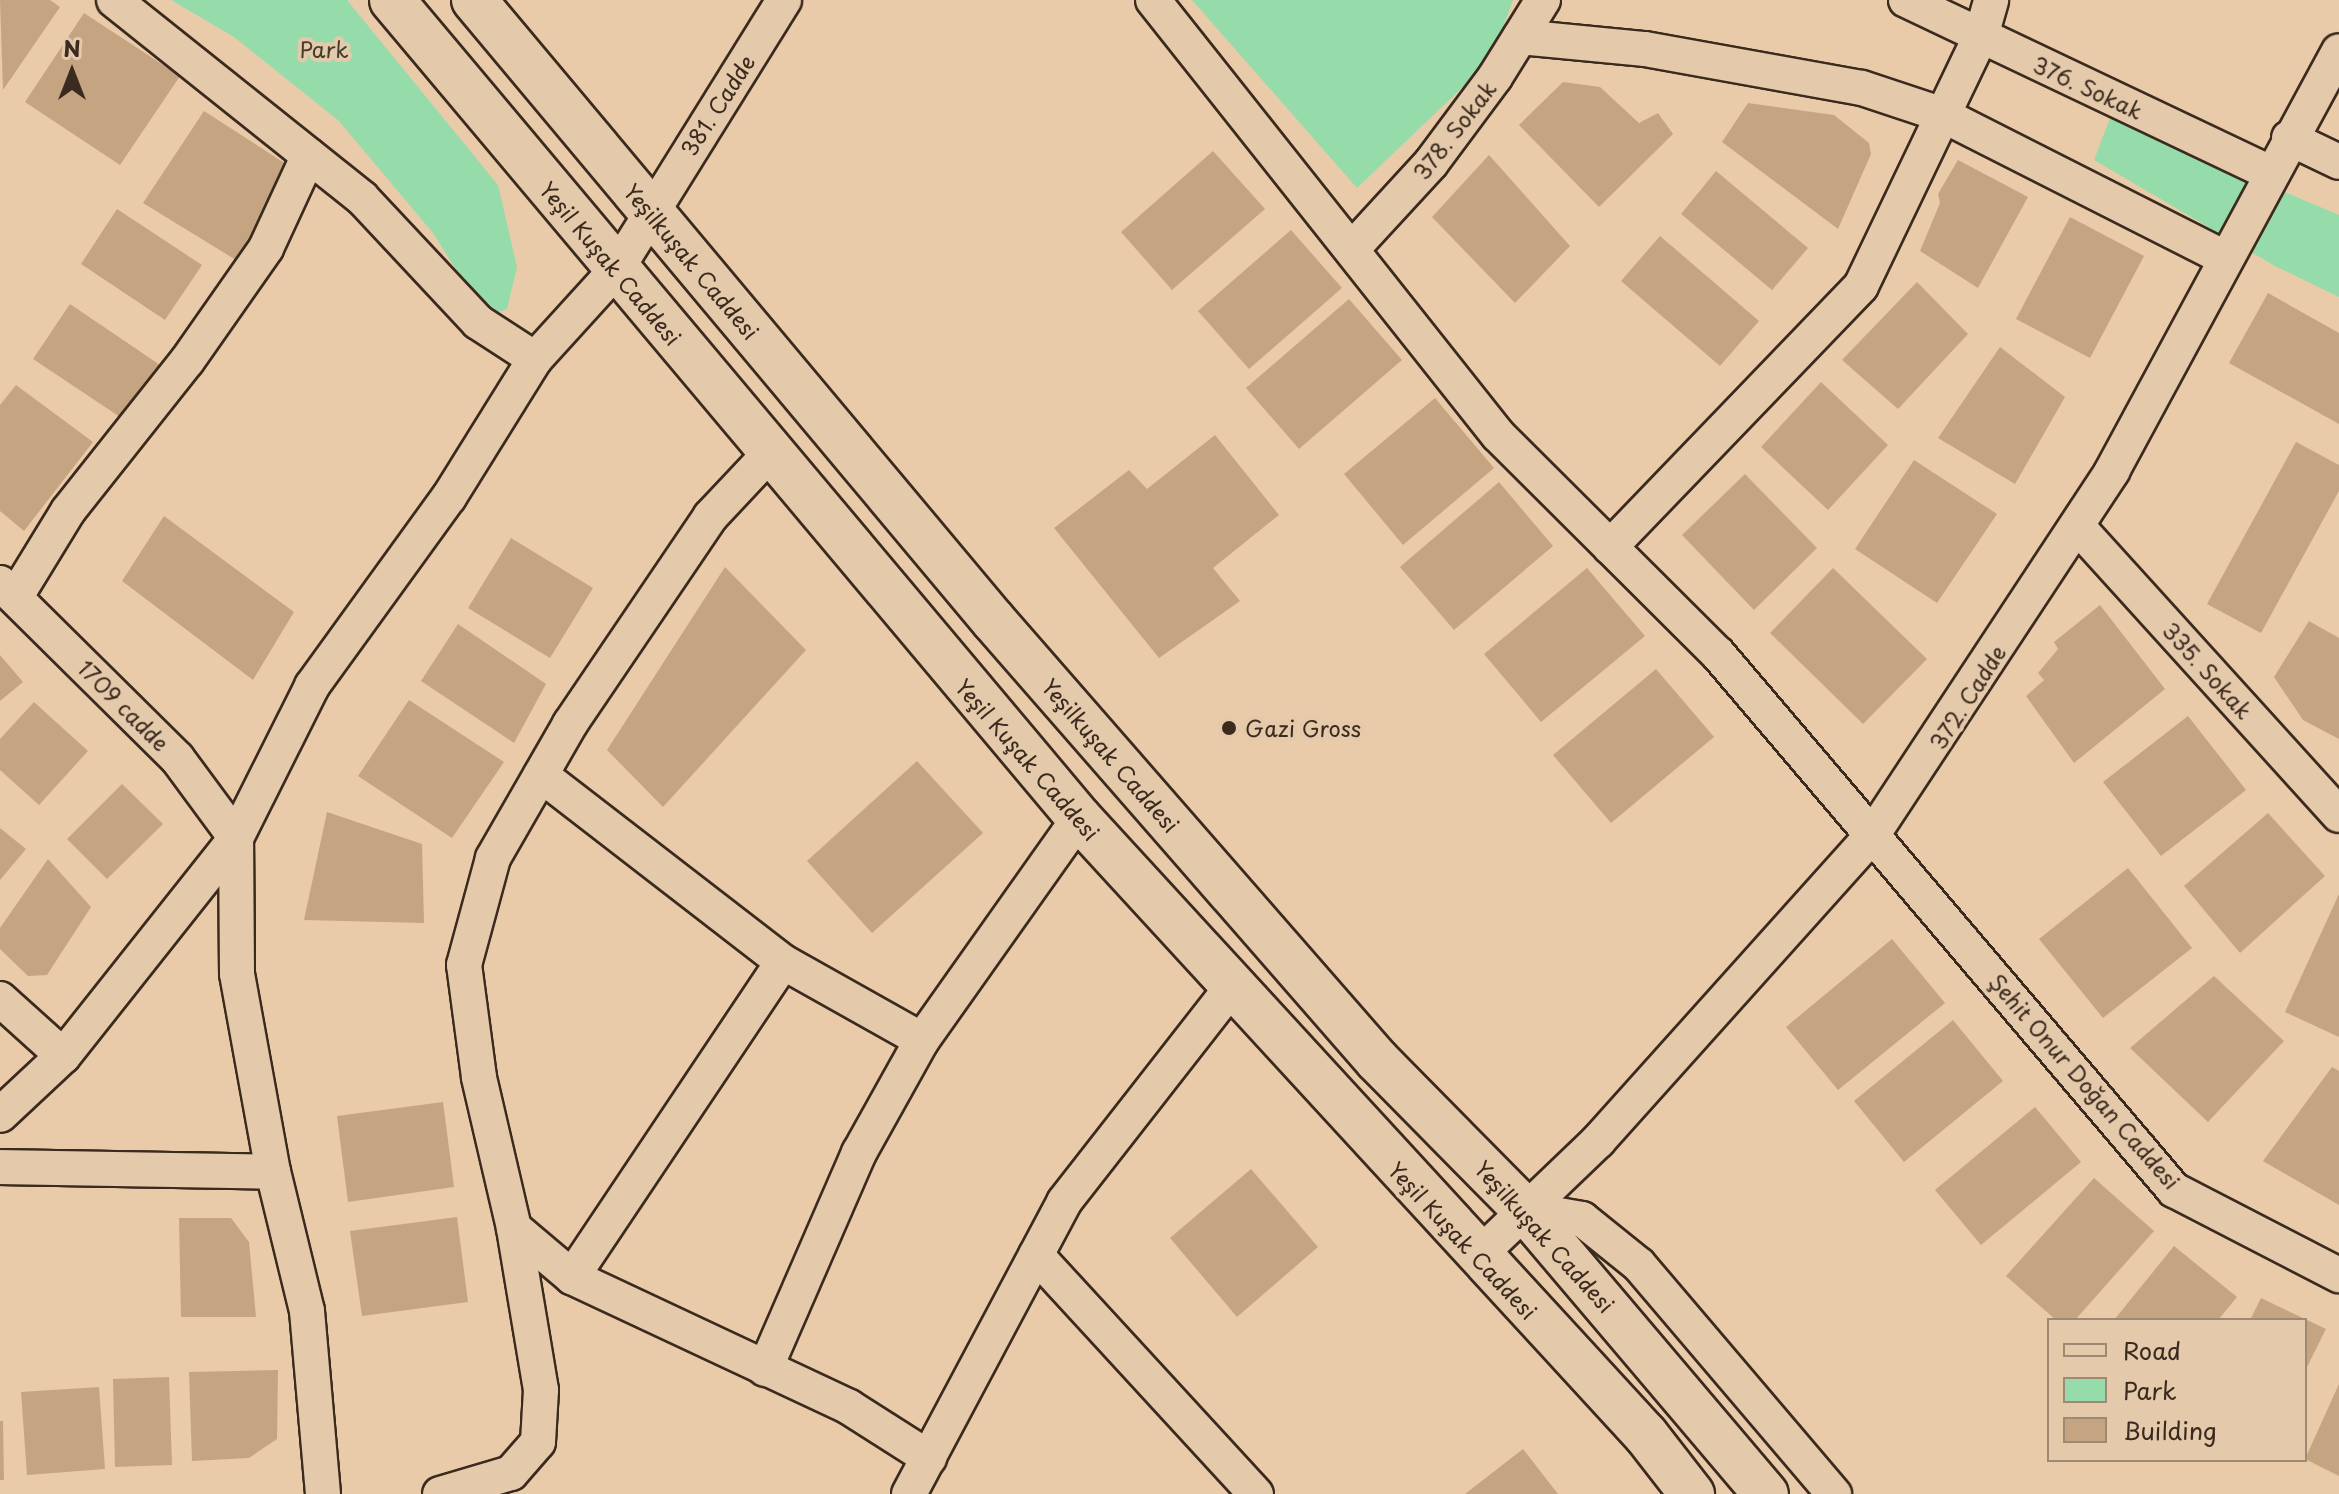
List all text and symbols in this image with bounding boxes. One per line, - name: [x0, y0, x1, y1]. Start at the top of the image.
- text: N: [63, 31, 81, 64]
- north arrow: [32, 32, 112, 112]
- park label: Park: [299, 36, 349, 62]
- street label: 381. Cadde: [674, 49, 760, 161]
- street label: 376. Sokak: [2028, 50, 2148, 124]
- street label: 378. Sokak: [1407, 75, 1501, 185]
- street label: Yeşil Kuşak Caddesi: [535, 176, 687, 350]
- street label: Yeşilkuşak Caddesi: [619, 177, 765, 345]
- street label: 335. Sokak: [2157, 616, 2259, 724]
- street label: 372. Cadde: [1923, 639, 2011, 755]
- street label: 1709 cadde: [73, 654, 175, 756]
- street label: Yeşilkuşak Caddesi: [1037, 672, 1185, 838]
- street label: Yeşil Kuşak Caddesi: [950, 673, 1106, 845]
- place label: Gazi Gross: [1245, 715, 1361, 741]
- marker: Gazi Gross: [1220, 719, 1238, 737]
- street label: Şehit Onur Doğan Caddesi: [1983, 967, 2187, 1195]
- street label: Yeşilkuşak Caddesi: [1470, 1154, 1620, 1318]
- street label: Yeşil Kuşak Caddesi: [1383, 1156, 1543, 1324]
- legend: [2047, 1318, 2307, 1462]
- text: Road: [2123, 1332, 2181, 1368]
- text: Park: [2123, 1372, 2177, 1408]
- text: Building: [2123, 1412, 2217, 1448]

